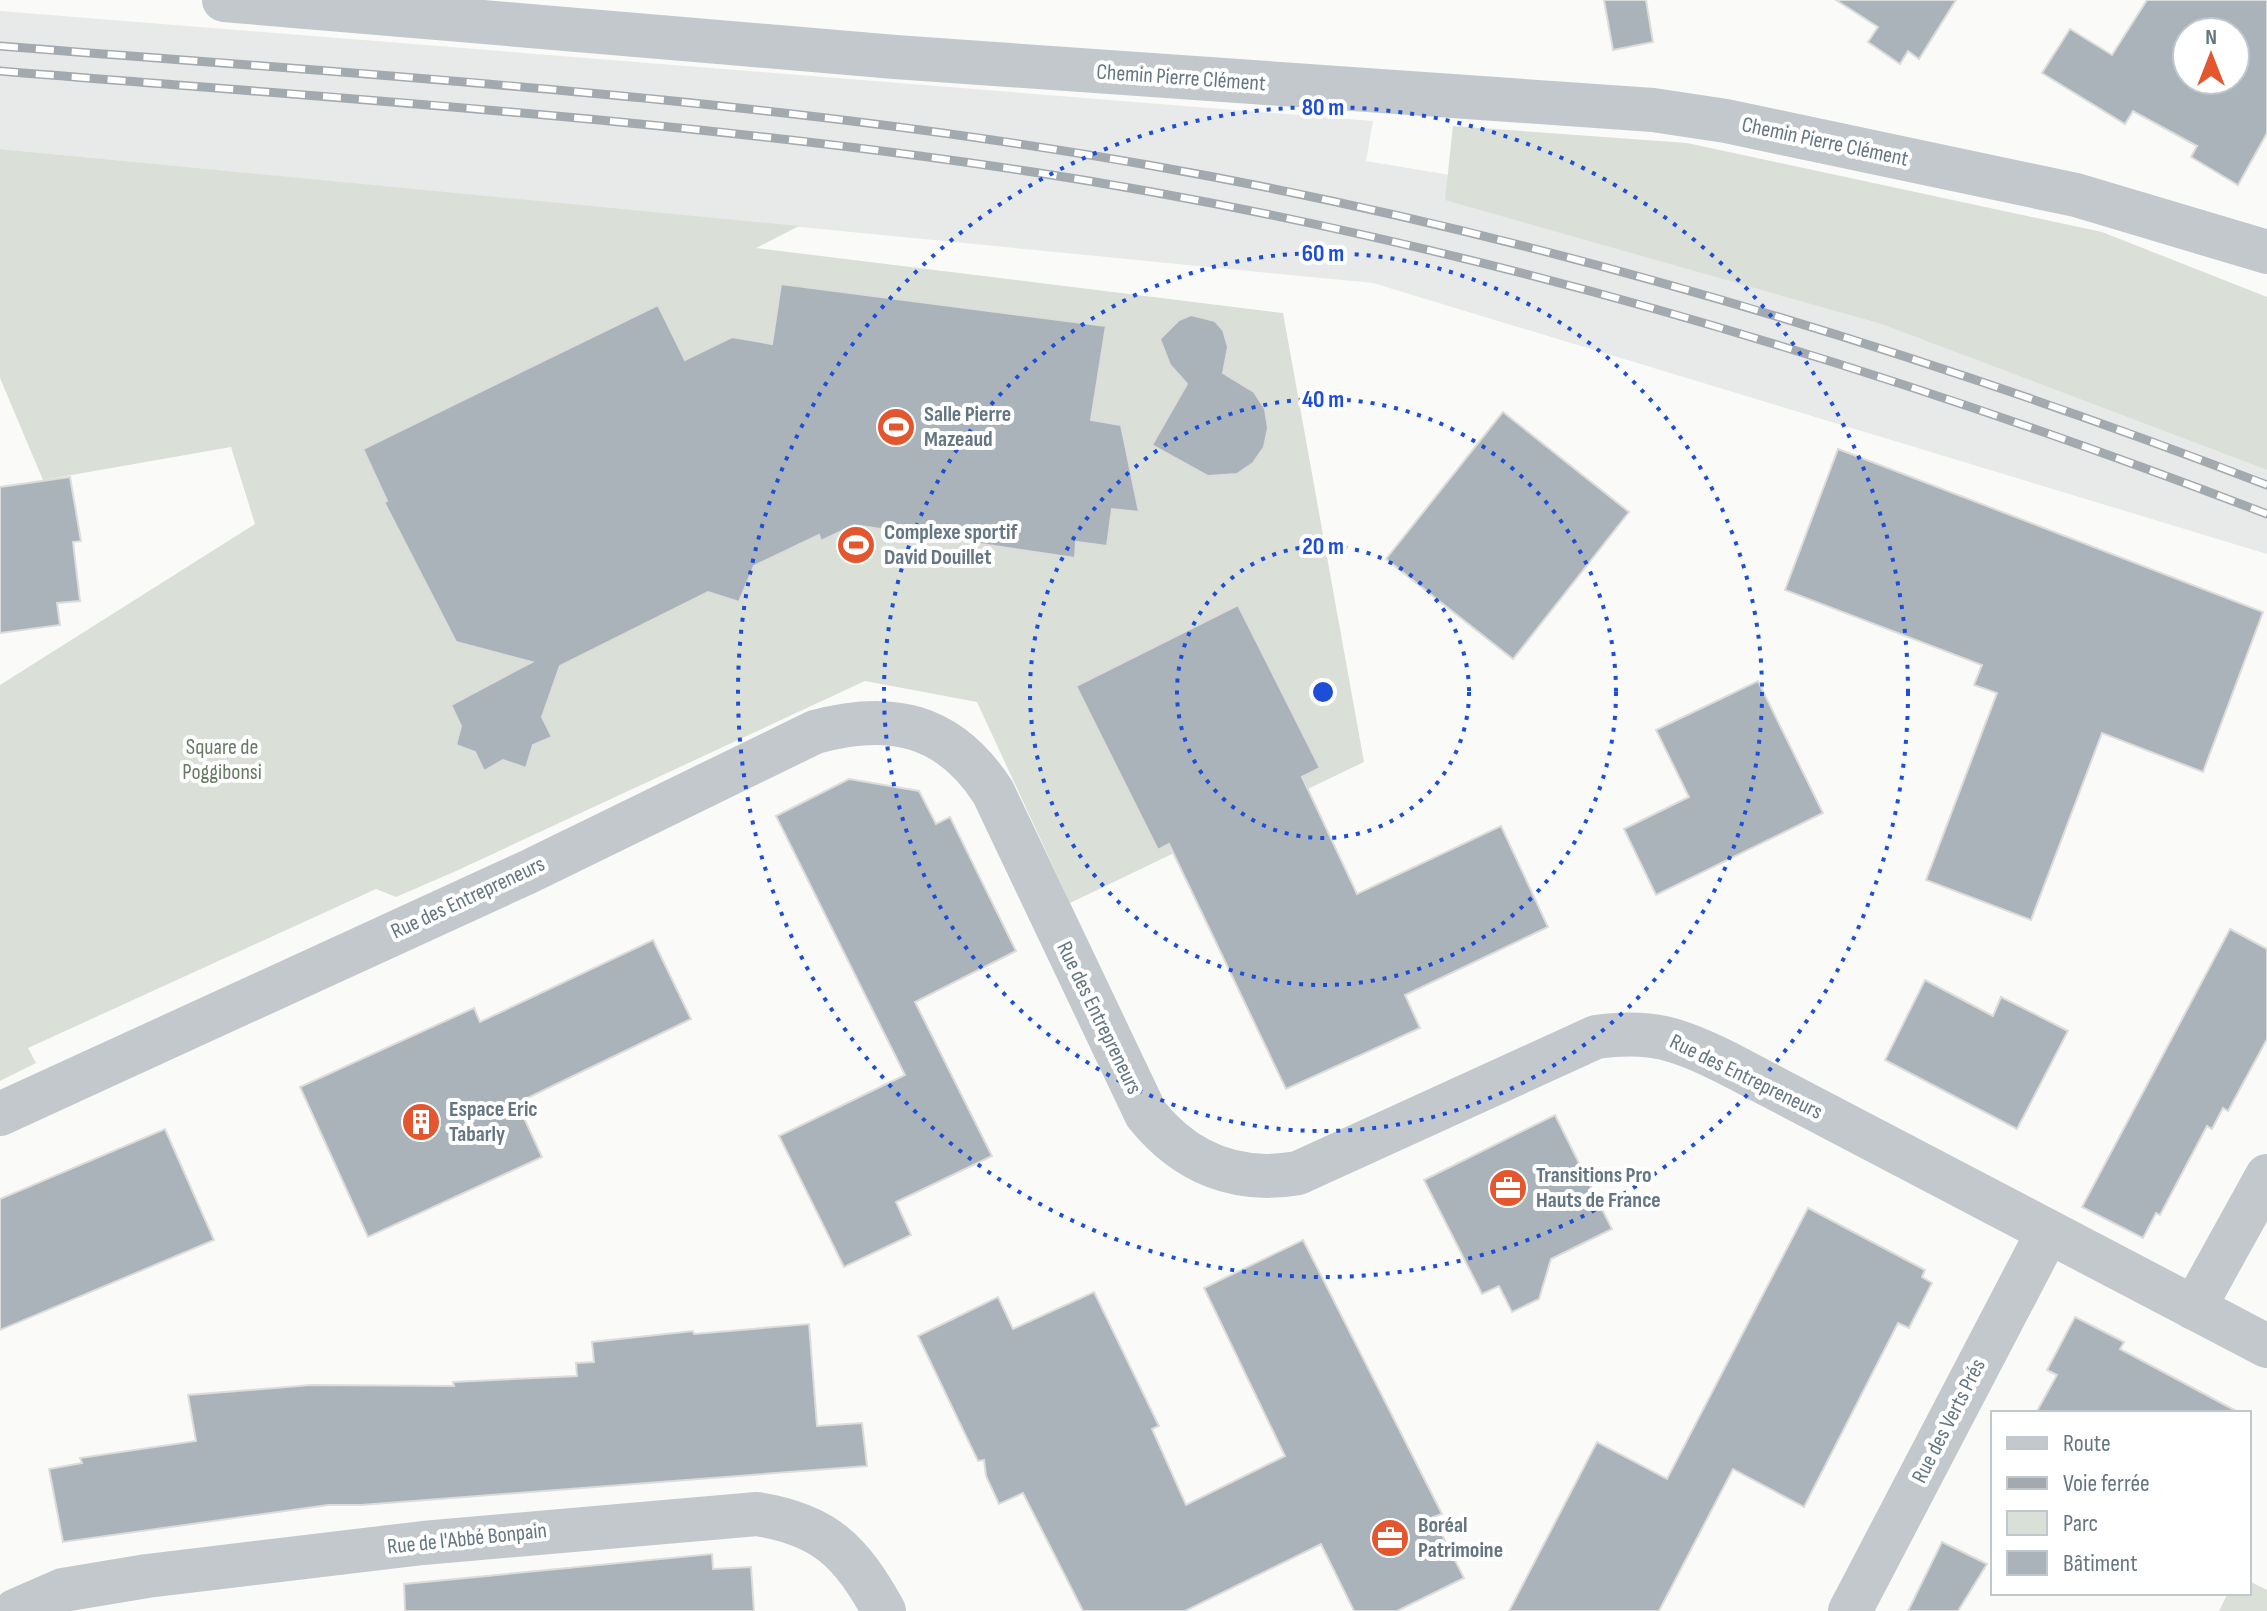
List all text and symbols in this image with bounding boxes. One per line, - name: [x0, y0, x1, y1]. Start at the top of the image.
- north arrow: [2171, 16, 2251, 96]
- text: N: [2205, 24, 2217, 51]
- street label: Chemin Pierre Clément: [1095, 59, 1267, 97]
- text: 80 m: [1302, 93, 1344, 122]
- street label: Chemin Pierre Clément: [1739, 111, 1911, 173]
- text: 60 m: [1302, 239, 1344, 268]
- text: 40 m: [1302, 385, 1344, 414]
- place label: Salle Pierre Mazeaud: [924, 401, 1011, 453]
- sports icon: Salle Pierre Mazeaud: [875, 406, 917, 448]
- place label: Complexe sportif David Douillet: [884, 519, 1018, 571]
- sports icon: Complexe sportif David Douillet: [835, 524, 877, 566]
- text: 20 m: [1302, 532, 1344, 561]
- centre of rings: [1309, 678, 1337, 706]
- park label: Square de Poggibonsi: [182, 734, 262, 786]
- street label: Rue des Entrepreneurs: [387, 851, 549, 945]
- street label: Rue des Entrepreneurs: [1050, 937, 1148, 1099]
- street label: Rue des Entrepreneurs: [1665, 1028, 1827, 1126]
- place label: Espace Eric Tabarly: [449, 1096, 538, 1148]
- building icon: Espace Eric Tabarly: [400, 1101, 442, 1143]
- place label: Transitions Pro Hauts de France: [1536, 1162, 1661, 1214]
- office icon: Transitions Pro Hauts de France: [1487, 1167, 1529, 1209]
- street label: Rue des Verts Prés: [1906, 1354, 1992, 1488]
- legend: [1991, 1411, 2251, 1595]
- text: Route: [2063, 1429, 2111, 1458]
- text: Voie ferrée: [2063, 1469, 2150, 1498]
- text: Parc: [2063, 1509, 2098, 1538]
- place label: Boréal Patrimoine: [1418, 1512, 1503, 1564]
- street label: Rue de l'Abbé Bonpain: [386, 1517, 548, 1561]
- office icon: Boréal Patrimoine: [1369, 1517, 1411, 1559]
- text: Bâtiment: [2063, 1549, 2138, 1578]

